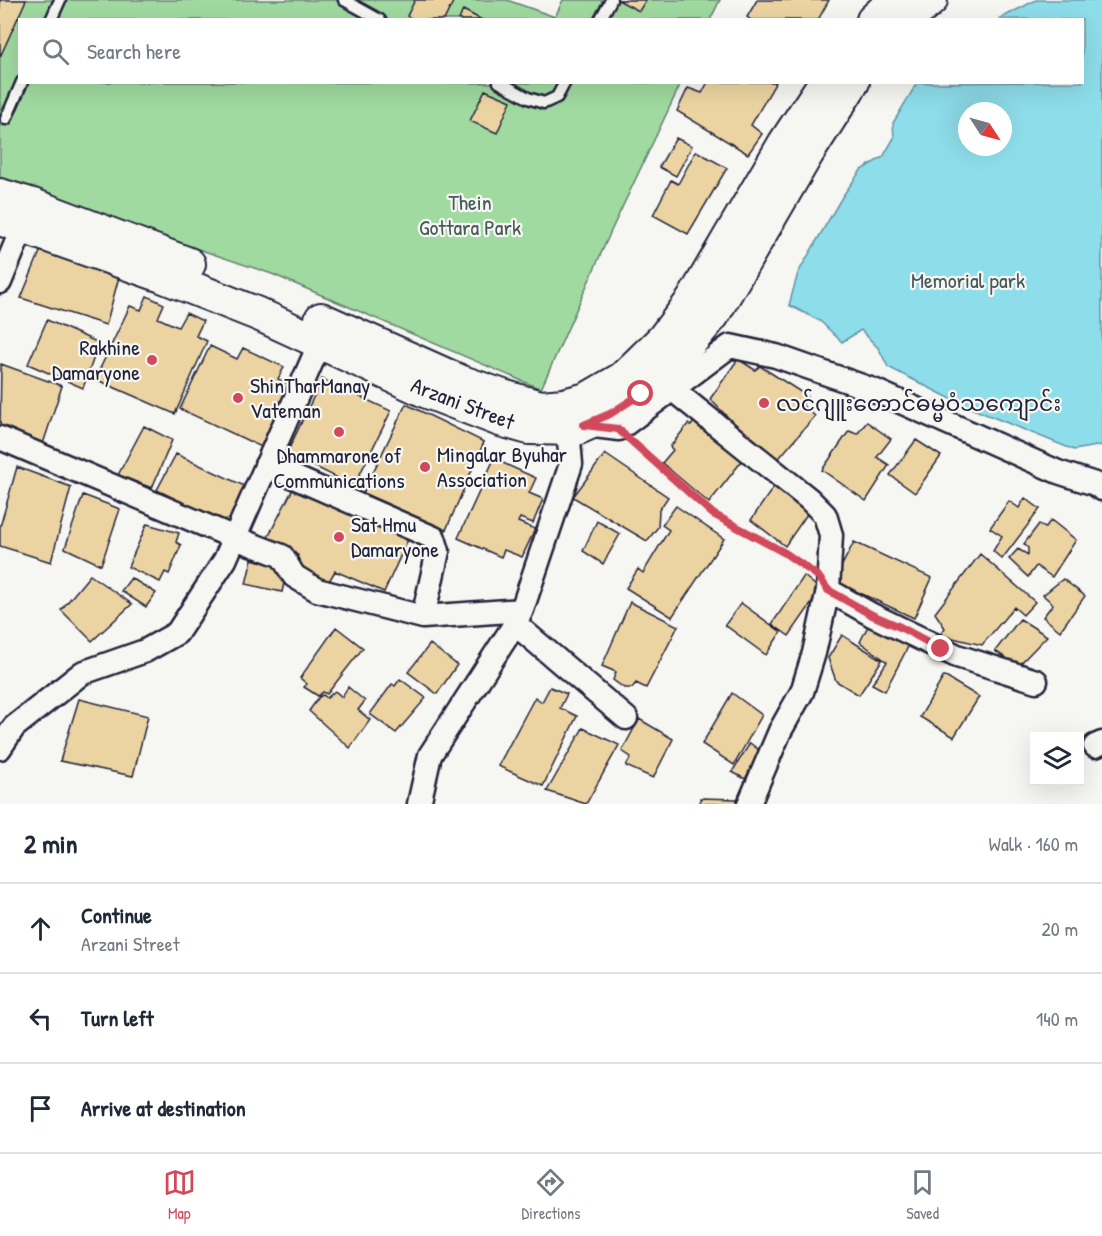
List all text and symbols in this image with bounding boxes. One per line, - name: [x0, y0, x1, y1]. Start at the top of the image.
- search box: [18, 18, 1084, 84]
- icon: search: [39, 35, 72, 68]
- text: Search here: [87, 36, 181, 66]
- north arrow: [958, 102, 1012, 156]
- park label: Thein Gottara Park: [419, 187, 521, 242]
- park label: Memorial park: [911, 265, 1025, 295]
- place label: Rakhine Damaryone: [52, 332, 140, 387]
- marker: Rakhine Damaryone: [145, 353, 159, 367]
- place label: ShinTharManay Vateman: [250, 370, 370, 425]
- street label: Arzani Street: [407, 370, 519, 437]
- route start: [627, 380, 653, 406]
- place label: လင်ဂျူးတောင်ဓမ္မဝံသကျောင်း: [776, 388, 1061, 422]
- marker: ShinTharManay Vateman: [231, 391, 245, 405]
- marker: လင်ဂျူးတောင်ဓမ္မဝံသကျောင်း: [757, 396, 771, 410]
- marker: Dhammarone of Communications: [332, 425, 346, 439]
- place label: Mingalar Byuhar Association: [437, 439, 568, 494]
- place label: Dhammarone of Communications: [273, 440, 405, 495]
- marker: Mingalar Byuhar Association: [418, 460, 432, 474]
- place label: Sat Hmu Damaryone: [351, 509, 439, 564]
- marker: Sat Hmu Damaryone: [332, 530, 346, 544]
- route end: [927, 635, 953, 661]
- map controls: [1030, 732, 1084, 786]
- button: layers: [1030, 732, 1084, 786]
- text: 2 min: [24, 826, 77, 861]
- text: Walk · 160 m: [989, 830, 1078, 857]
- text: Continue: [81, 900, 152, 930]
- icon: ahead: [24, 912, 57, 945]
- text: 20 m: [1041, 915, 1078, 942]
- text: Arzani Street: [81, 930, 180, 957]
- icon: left: [24, 1002, 57, 1035]
- text: Turn left: [81, 1003, 154, 1033]
- text: 140 m: [1036, 1005, 1078, 1032]
- icon: arrive: [24, 1092, 57, 1125]
- text: Arrive at destination: [81, 1093, 246, 1123]
- tab: Map: [163, 1166, 196, 1224]
- tab: Directions: [522, 1166, 580, 1224]
- tab: Saved: [906, 1166, 939, 1224]

